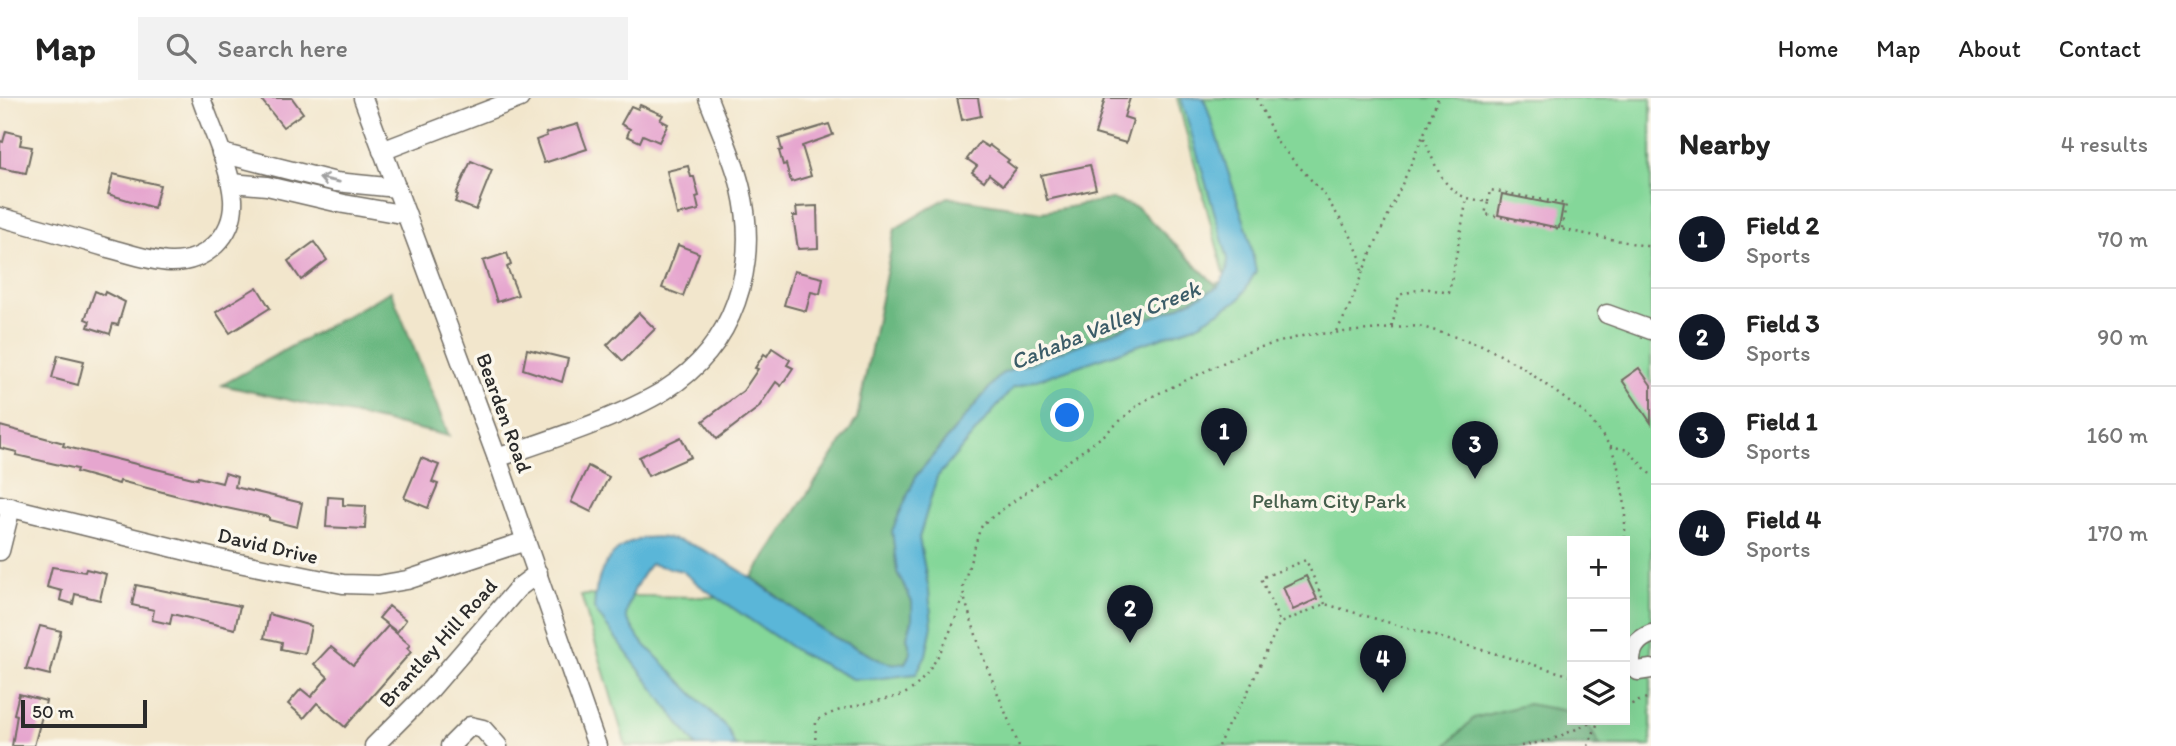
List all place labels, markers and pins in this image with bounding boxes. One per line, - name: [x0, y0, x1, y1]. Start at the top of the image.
- pin: 1: [1201, 408, 1247, 466]
- pin: 3: [1452, 421, 1498, 479]
- pin: 2: [1107, 585, 1153, 643]
- pin: 4: [1360, 635, 1406, 693]

